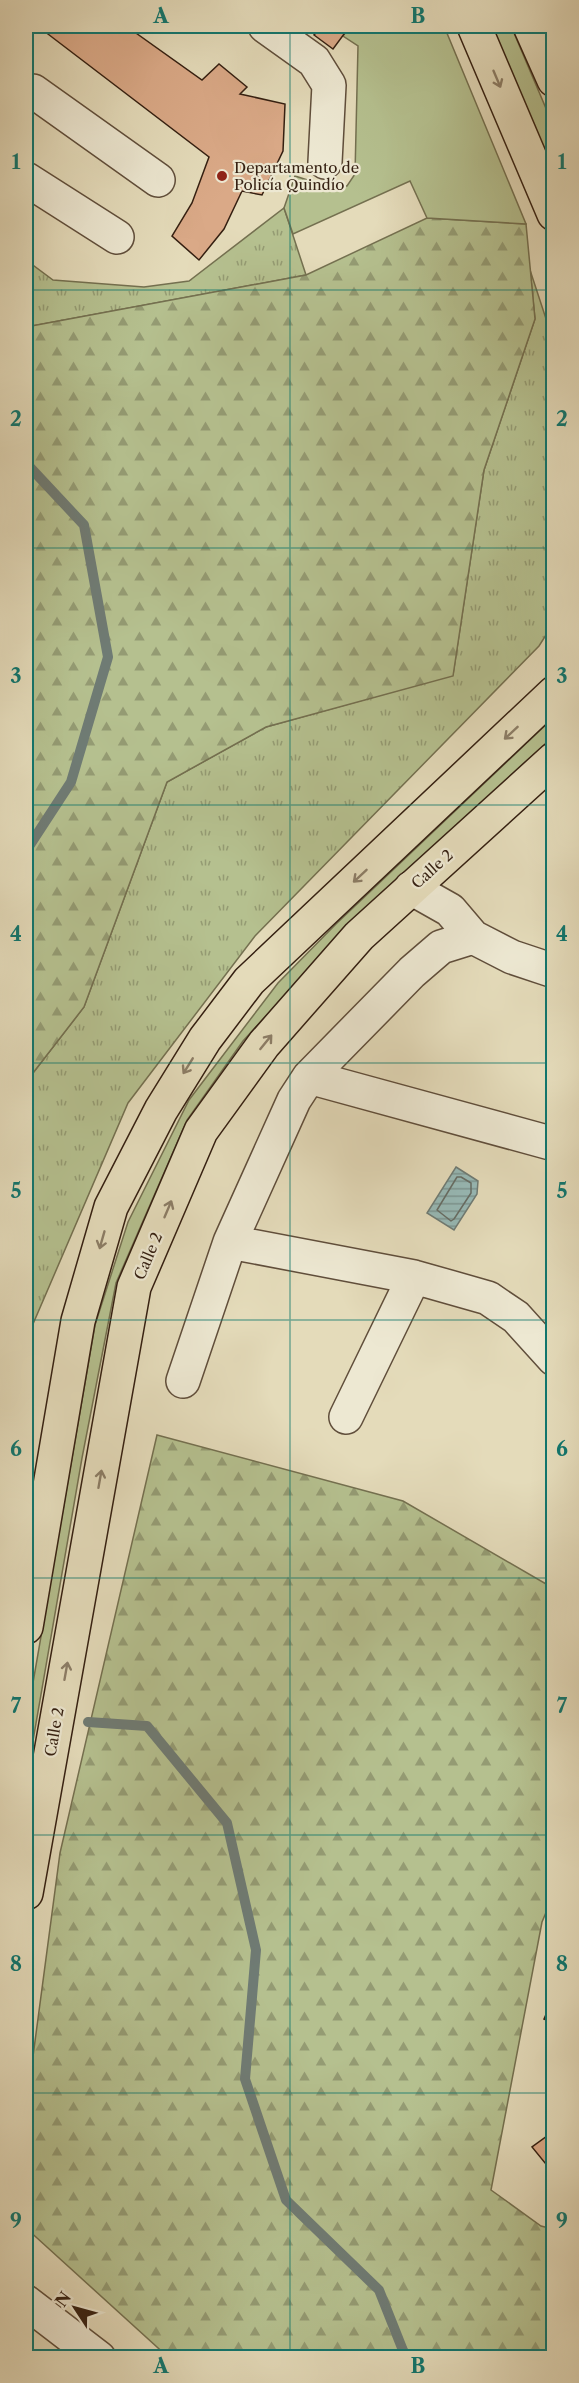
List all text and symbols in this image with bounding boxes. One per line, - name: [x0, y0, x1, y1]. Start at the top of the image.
- text: A: [152, 4, 169, 28]
- text: B: [411, 4, 426, 28]
- one-way arrow: [492, 70, 503, 88]
- text: 1: [12, 150, 21, 174]
- text: 1: [558, 150, 567, 174]
- place label: Departamento de Policía Quindío: [234, 158, 359, 194]
- marker: Departamento de Policía Quindío: [215, 169, 229, 183]
- text: 2: [10, 407, 22, 431]
- text: 2: [556, 407, 568, 431]
- text: 3: [10, 664, 22, 688]
- text: 3: [556, 664, 568, 688]
- one-way arrow: [504, 726, 519, 740]
- street label: Calle 2: [407, 845, 457, 893]
- one-way arrow: [353, 868, 368, 883]
- text: 4: [10, 922, 22, 946]
- text: 4: [556, 922, 568, 946]
- one-way arrow: [259, 1035, 272, 1051]
- one-way arrow: [182, 1057, 194, 1074]
- text: 5: [10, 1179, 22, 1203]
- text: 5: [556, 1179, 568, 1203]
- one-way arrow: [162, 1201, 174, 1219]
- one-way arrow: [96, 1230, 107, 1249]
- street label: Calle 2: [130, 1230, 166, 1282]
- text: 6: [10, 1437, 22, 1461]
- text: 6: [556, 1437, 568, 1461]
- one-way arrow: [95, 1469, 106, 1489]
- one-way arrow: [60, 1661, 71, 1681]
- text: 7: [11, 1694, 22, 1718]
- text: 7: [557, 1694, 568, 1718]
- street label: Calle 2: [40, 1706, 68, 1758]
- text: 8: [10, 1952, 22, 1976]
- text: 8: [556, 1952, 568, 1976]
- text: 9: [10, 2209, 22, 2233]
- text: 9: [556, 2209, 568, 2233]
- north arrow: [45, 2278, 105, 2338]
- text: N: [51, 2288, 75, 2311]
- text: A: [152, 2354, 169, 2378]
- text: B: [411, 2354, 426, 2378]

